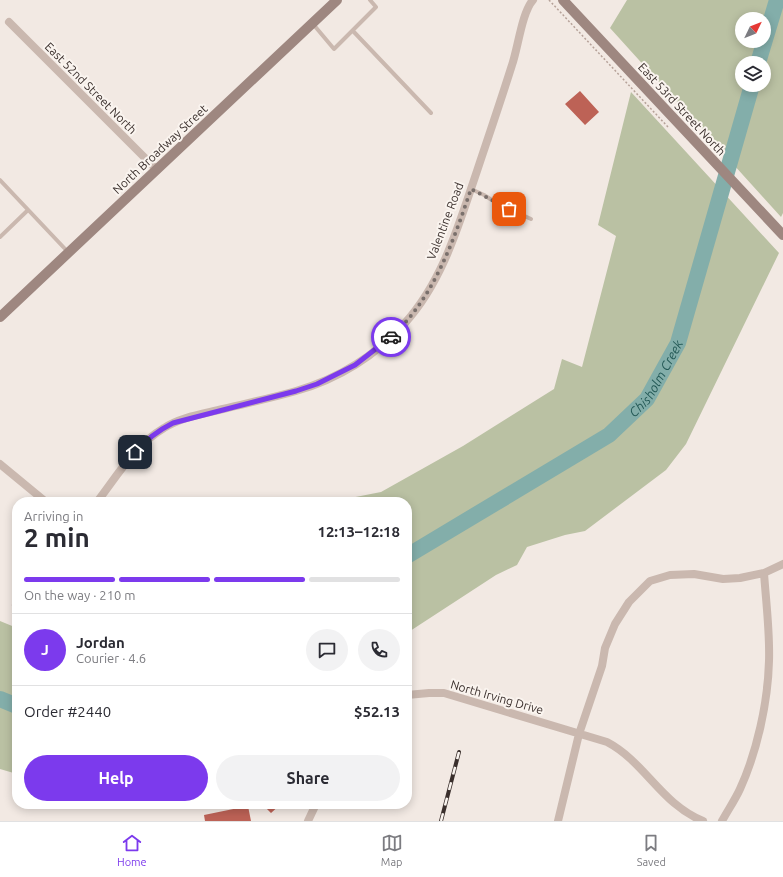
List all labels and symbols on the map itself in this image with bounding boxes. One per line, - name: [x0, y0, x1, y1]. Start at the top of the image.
- north arrow: [735, 12, 771, 48]
- street label: East 52nd Street North: [43, 40, 139, 136]
- street label: East 53rd Street North: [636, 60, 728, 158]
- street label: North Broadway Street: [110, 102, 210, 196]
- street label: Valentine Road: [424, 181, 466, 261]
- pin: [492, 192, 526, 226]
- courier: [371, 317, 411, 357]
- water label: Chisholm Creek: [626, 337, 686, 419]
- pin: [118, 435, 152, 469]
- street label: North Irving Drive: [449, 678, 545, 716]

